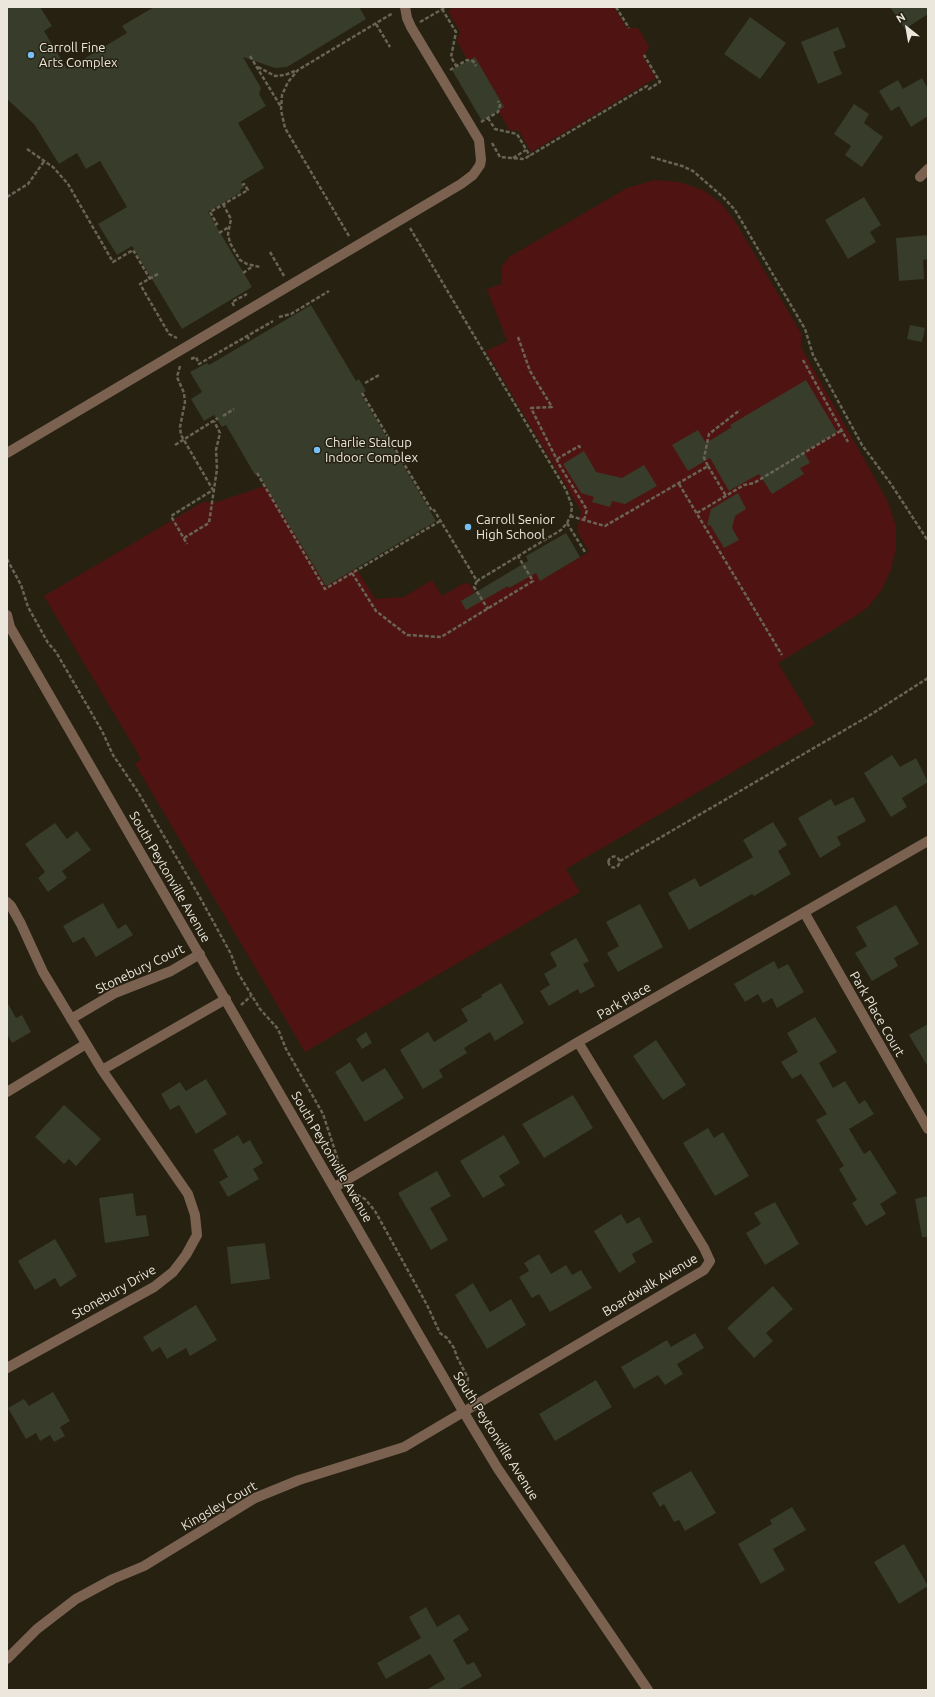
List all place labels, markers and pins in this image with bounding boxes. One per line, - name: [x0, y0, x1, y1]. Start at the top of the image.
- place label: Carroll Fine Arts Complex: [39, 40, 118, 71]
- marker: Carroll Fine Arts Complex: [26, 50, 36, 60]
- place label: Charlie Stalcup Indoor Complex: [325, 435, 418, 466]
- marker: Charlie Stalcup Indoor Complex: [312, 445, 322, 455]
- place label: Carroll Senior High School: [476, 512, 555, 543]
- marker: Carroll Senior High School: [463, 522, 473, 532]

